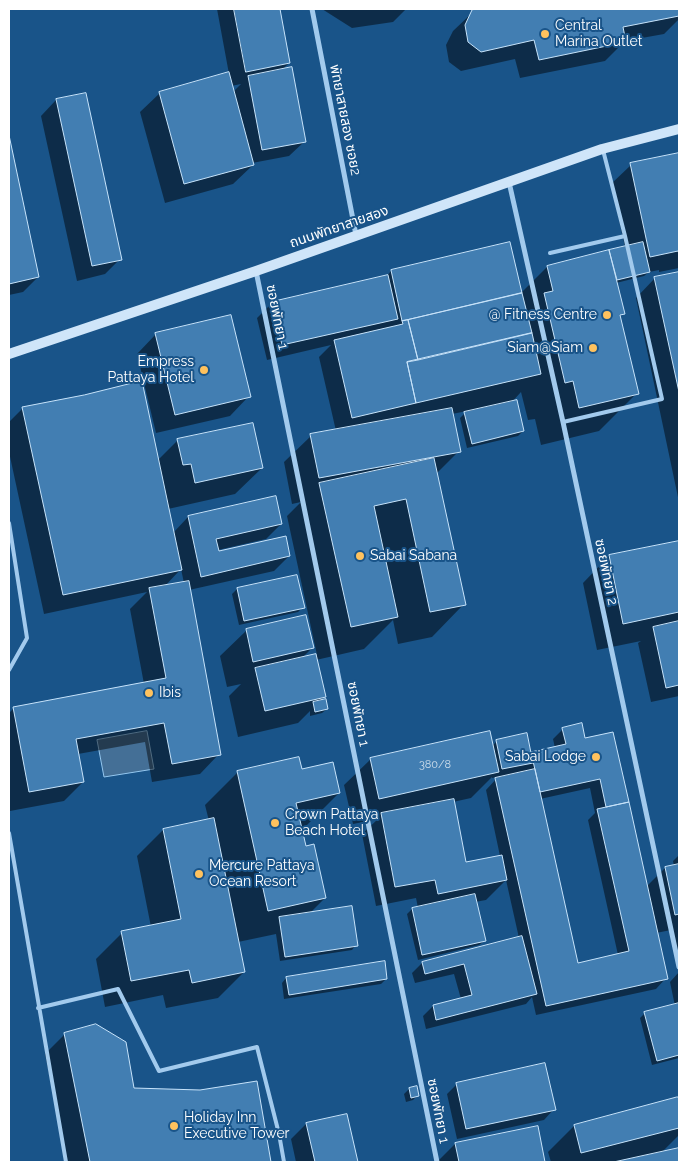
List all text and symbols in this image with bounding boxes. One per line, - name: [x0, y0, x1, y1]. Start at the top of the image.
- place label: Central Marina Outlet: [555, 18, 642, 50]
- marker: Central Marina Outlet: [539, 28, 551, 40]
- street label: พัทยาสายสอง ซอย2: [326, 63, 364, 177]
- street label: ถนนพัทยาสายสอง: [287, 202, 391, 252]
- street label: ซอยพัทยา 1: [262, 283, 292, 351]
- place label: @ Fitness Centre: [489, 307, 597, 323]
- marker: @ Fitness Centre: [601, 309, 613, 321]
- place label: Siam@Siam: [507, 340, 583, 356]
- marker: Siam@Siam: [587, 342, 599, 354]
- place label: Empress Pattaya Hotel: [107, 354, 194, 387]
- marker: Empress Pattaya Hotel: [198, 364, 210, 376]
- street label: ซอยพัทยา 2: [591, 537, 621, 607]
- place label: Sabai Sabana: [370, 548, 457, 564]
- marker: Sabai Sabana: [354, 550, 366, 562]
- street label: ซอยพัทยา 1: [343, 680, 373, 748]
- place label: Ibis: [159, 685, 181, 701]
- marker: Ibis: [143, 687, 155, 699]
- place label: Sabai Lodge: [505, 749, 586, 765]
- marker: Sabai Lodge: [590, 751, 602, 763]
- house number: 380/8: [419, 758, 451, 772]
- place label: Crown Pattaya Beach Hotel: [285, 807, 378, 840]
- marker: Crown Pattaya Beach Hotel: [269, 817, 281, 829]
- place label: Mercure Pattaya Ocean Resort: [209, 858, 315, 890]
- marker: Mercure Pattaya Ocean Resort: [193, 868, 205, 880]
- street label: ซอยพัทยา 1: [423, 1077, 453, 1145]
- place label: Holiday Inn Executive Tower: [184, 1110, 290, 1142]
- marker: Holiday Inn Executive Tower: [168, 1120, 180, 1132]

